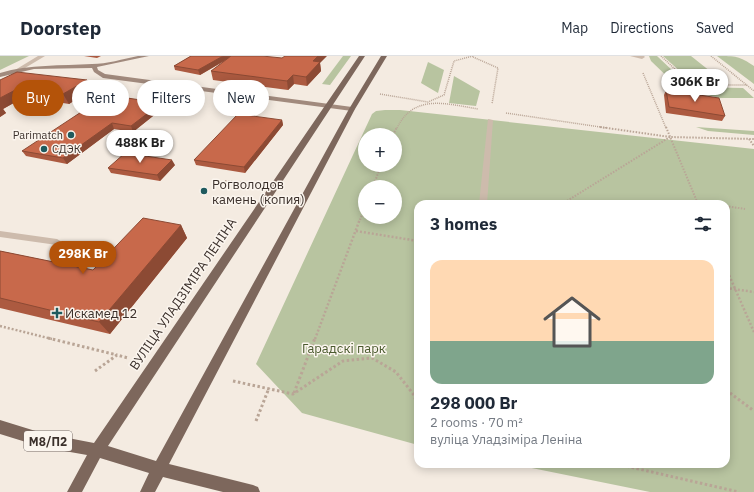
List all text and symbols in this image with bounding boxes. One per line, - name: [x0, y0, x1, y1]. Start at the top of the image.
- text: Doorstep: [20, 16, 101, 40]
- text: Map: [561, 19, 588, 37]
- text: Directions: [610, 19, 674, 37]
- text: Saved: [696, 19, 734, 37]
- pin: 306K Br: [658, 69, 732, 103]
- text: 306K Br: [670, 73, 720, 90]
- chip: Buy: [12, 80, 64, 116]
- chip: Rent: [72, 80, 129, 116]
- chip: Filters: [137, 80, 205, 116]
- chip: New: [213, 80, 269, 116]
- place label: Parimatch: [13, 128, 63, 142]
- map controls: [358, 128, 402, 224]
- button: +: [358, 128, 402, 172]
- marker: Parimatch: [66, 130, 76, 140]
- pin: 488K Br: [103, 130, 177, 164]
- text: 488K Br: [115, 134, 165, 151]
- place label: СДЭК: [52, 142, 81, 156]
- marker: СДЭК: [39, 144, 49, 154]
- place label: Рогволодов камень (копия): [212, 176, 305, 208]
- button: −: [358, 180, 402, 224]
- marker: Рогволодов камень (копия): [199, 186, 209, 196]
- text: 3 homes: [430, 213, 497, 235]
- icon: filters: [692, 213, 714, 235]
- street label: ВУЛІЦА УЛАДЗІМІРА ЛЕНІНА: [126, 214, 241, 373]
- pin: 298K Br: [46, 241, 120, 275]
- text: 298K Br: [58, 245, 108, 262]
- icon: home: [536, 286, 608, 358]
- place label: Искамед 12: [65, 305, 137, 322]
- marker: Искамед 12: [52, 308, 62, 318]
- park label: Гарадскі парк: [302, 340, 386, 357]
- text: 298 000 Br: [430, 392, 517, 414]
- text: 2 rooms · 70 m²: [430, 414, 523, 431]
- road number: М8/П2: [24, 431, 72, 451]
- text: вуліца Уладзіміра Леніна: [430, 431, 582, 448]

